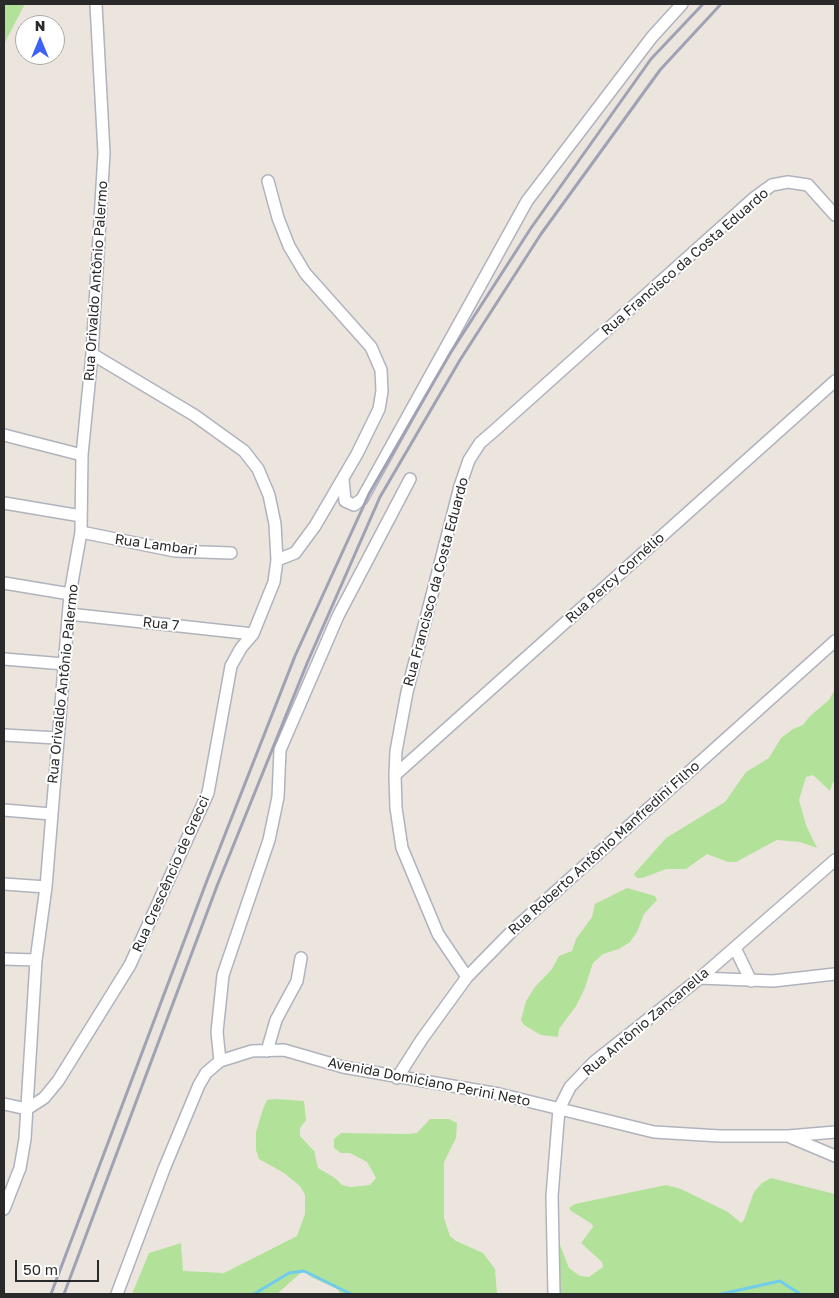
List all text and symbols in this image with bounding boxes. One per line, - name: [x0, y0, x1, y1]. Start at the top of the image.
- north arrow: [15, 15, 65, 65]
- text: N: [35, 17, 45, 34]
- street label: Rua Orivaldo Antônio Palermo: [81, 180, 111, 382]
- street label: Rua Francisco da Costa Eduardo: [598, 185, 772, 339]
- street label: Rua Francisco da Costa Eduardo: [400, 476, 472, 688]
- street label: Rua Percy Cornélio: [562, 529, 668, 627]
- street label: Rua Lambari: [114, 531, 198, 559]
- street label: Rua Orivaldo Antônio Palermo: [44, 583, 82, 785]
- street label: Rua 7: [142, 614, 180, 634]
- street label: Rua Roberto Antônio Manfredini Filho: [505, 757, 703, 939]
- street label: Rua Crescêncio de Grecci: [129, 793, 213, 955]
- street label: Rua Antônio Zancanella: [580, 964, 712, 1080]
- street label: Avenida Domiciano Perini Neto: [326, 1054, 532, 1110]
- scale bar: [18, 1250, 101, 1282]
- text: 50 m: [23, 1260, 58, 1278]

